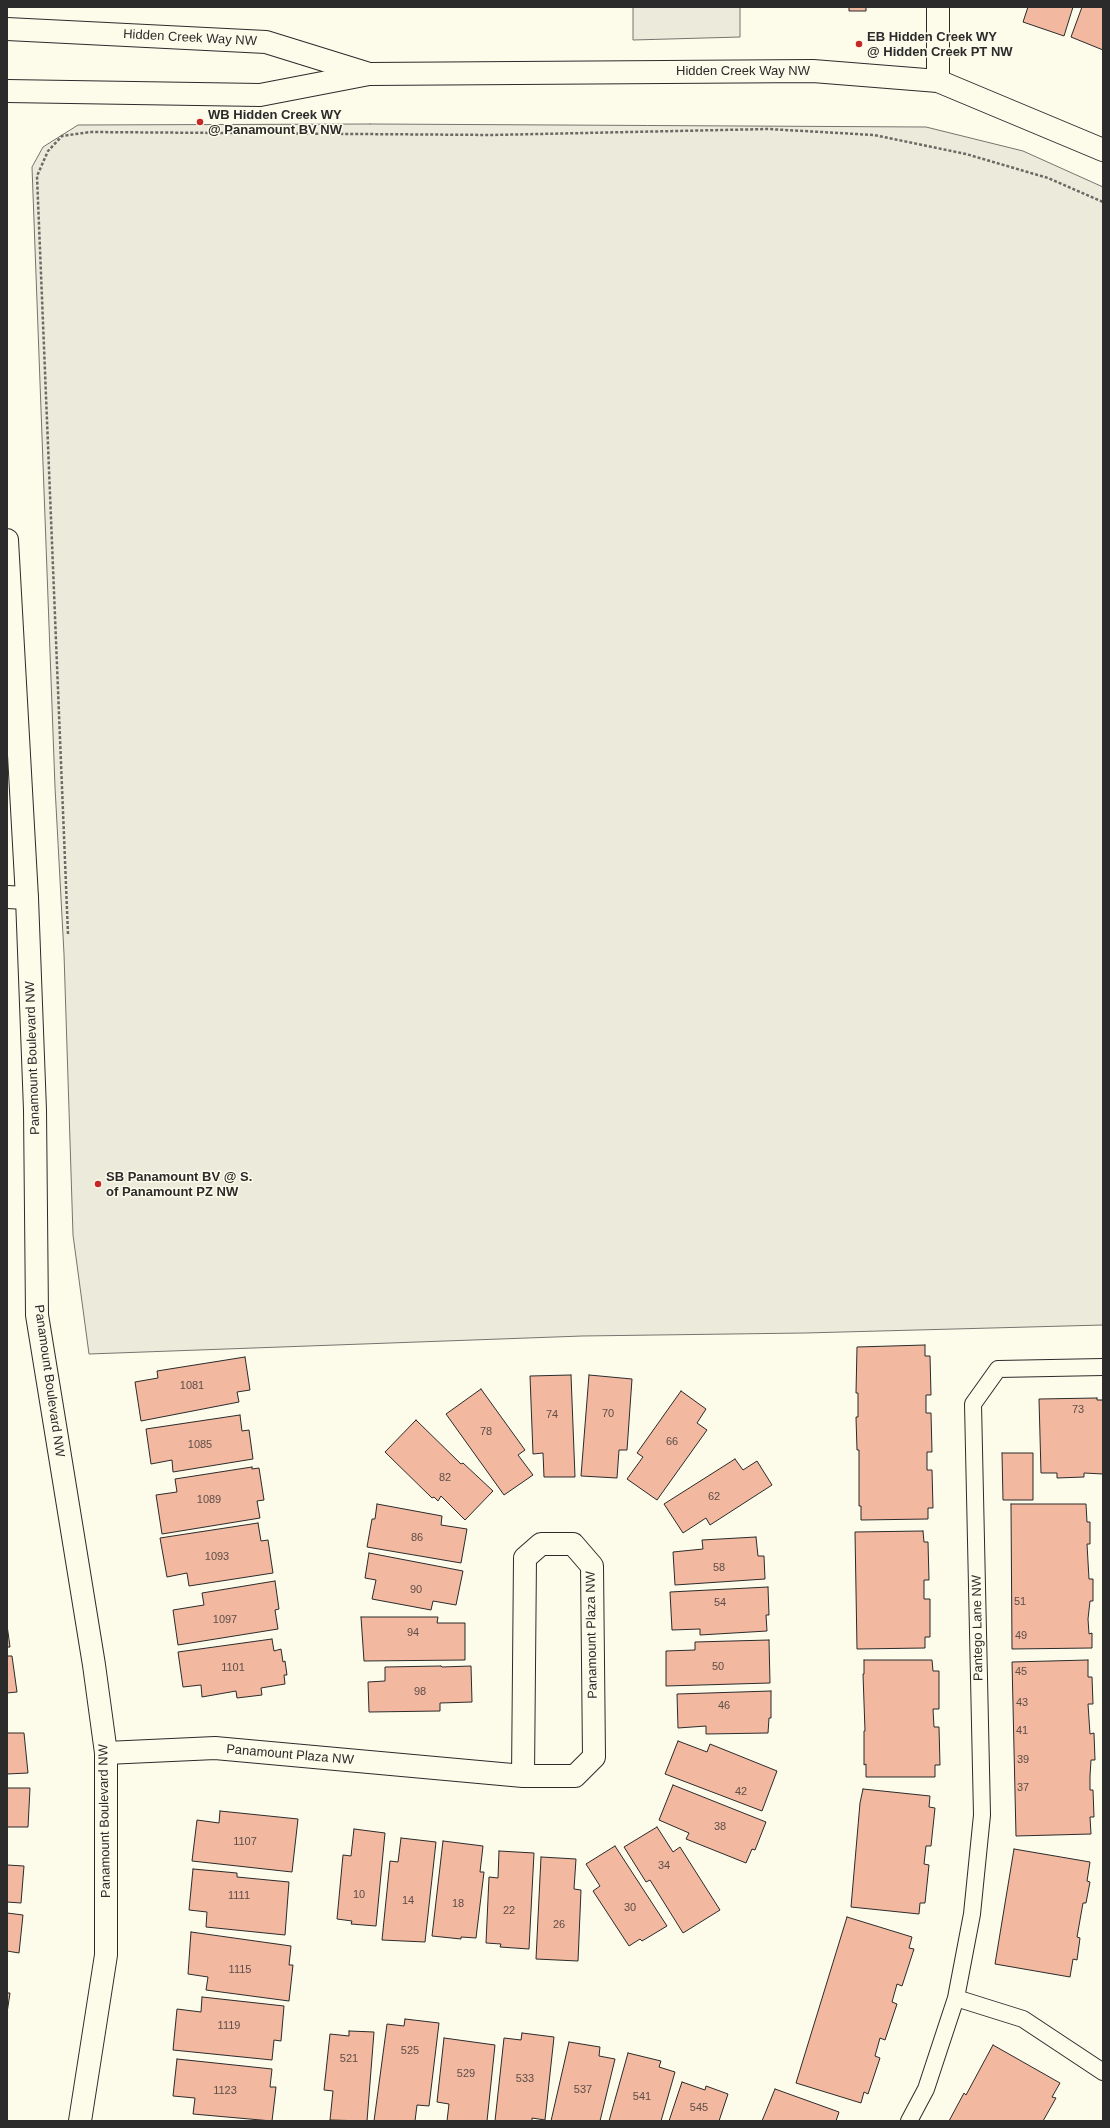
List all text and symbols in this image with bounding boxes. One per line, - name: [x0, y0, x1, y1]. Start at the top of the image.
- street label: Hidden Creek Way NW: [123, 27, 257, 49]
- place label: EB Hidden Creek WY @ Hidden Creek PT NW: [867, 29, 1013, 60]
- marker: EB Hidden Creek WY @ Hidden Creek PT NW: [854, 39, 864, 49]
- street label: Hidden Creek Way NW: [676, 63, 810, 79]
- place label: WB Hidden Creek WY @ Panamount BV NW: [208, 107, 342, 138]
- marker: WB Hidden Creek WY @ Panamount BV NW: [195, 117, 205, 127]
- street label: Panamount Boulevard NW: [23, 981, 43, 1135]
- place label: SB Panamount BV @ S. of Panamount PZ NW: [106, 1169, 252, 1200]
- marker: SB Panamount BV @ S. of Panamount PZ NW: [93, 1179, 103, 1189]
- street label: Panamount Boulevard NW: [31, 1304, 67, 1458]
- house number: 1081: [180, 1379, 204, 1393]
- house number: 73: [1072, 1403, 1084, 1417]
- house number: 70: [602, 1407, 614, 1421]
- house number: 74: [546, 1408, 558, 1422]
- house number: 78: [480, 1425, 492, 1439]
- house number: 66: [666, 1435, 678, 1449]
- house number: 1085: [188, 1438, 212, 1452]
- house number: 82: [439, 1471, 451, 1485]
- house number: 62: [708, 1490, 720, 1504]
- house number: 1089: [197, 1493, 221, 1507]
- house number: 86: [411, 1531, 423, 1545]
- house number: 1093: [205, 1550, 229, 1564]
- house number: 58: [713, 1561, 725, 1575]
- street label: Panamount Plaza NW: [583, 1571, 601, 1699]
- street label: Pantego Lane NW: [969, 1575, 987, 1681]
- house number: 90: [410, 1583, 422, 1597]
- house number: 51: [1014, 1595, 1026, 1609]
- house number: 54: [714, 1596, 726, 1610]
- house number: 1097: [213, 1613, 237, 1627]
- house number: 94: [407, 1626, 419, 1640]
- house number: 49: [1015, 1629, 1027, 1643]
- house number: 50: [712, 1660, 724, 1674]
- house number: 1101: [221, 1661, 245, 1675]
- house number: 45: [1015, 1665, 1027, 1679]
- house number: 98: [414, 1685, 426, 1699]
- house number: 43: [1016, 1696, 1028, 1710]
- house number: 46: [718, 1699, 730, 1713]
- house number: 41: [1016, 1724, 1028, 1738]
- street label: Panamount Plaza NW: [226, 1742, 354, 1768]
- street label: Panamount Boulevard NW: [96, 1744, 114, 1898]
- house number: 39: [1017, 1753, 1029, 1767]
- house number: 37: [1017, 1781, 1029, 1795]
- house number: 42: [735, 1785, 747, 1799]
- house number: 38: [714, 1820, 726, 1834]
- house number: 1107: [233, 1835, 257, 1849]
- house number: 34: [658, 1859, 670, 1873]
- house number: 10: [353, 1888, 365, 1902]
- house number: 1111: [228, 1889, 250, 1903]
- house number: 14: [402, 1894, 414, 1908]
- house number: 18: [452, 1897, 464, 1911]
- house number: 30: [624, 1901, 636, 1915]
- house number: 22: [503, 1904, 515, 1918]
- house number: 26: [553, 1918, 565, 1932]
- house number: 1115: [229, 1963, 251, 1977]
- house number: 1119: [218, 2019, 240, 2033]
- house number: 525: [401, 2044, 419, 2058]
- house number: 521: [340, 2052, 358, 2066]
- house number: 529: [457, 2067, 475, 2081]
- house number: 533: [516, 2072, 534, 2086]
- house number: 537: [574, 2083, 592, 2097]
- house number: 1123: [213, 2084, 237, 2098]
- house number: 541: [633, 2090, 651, 2104]
- house number: 545: [690, 2101, 708, 2115]

